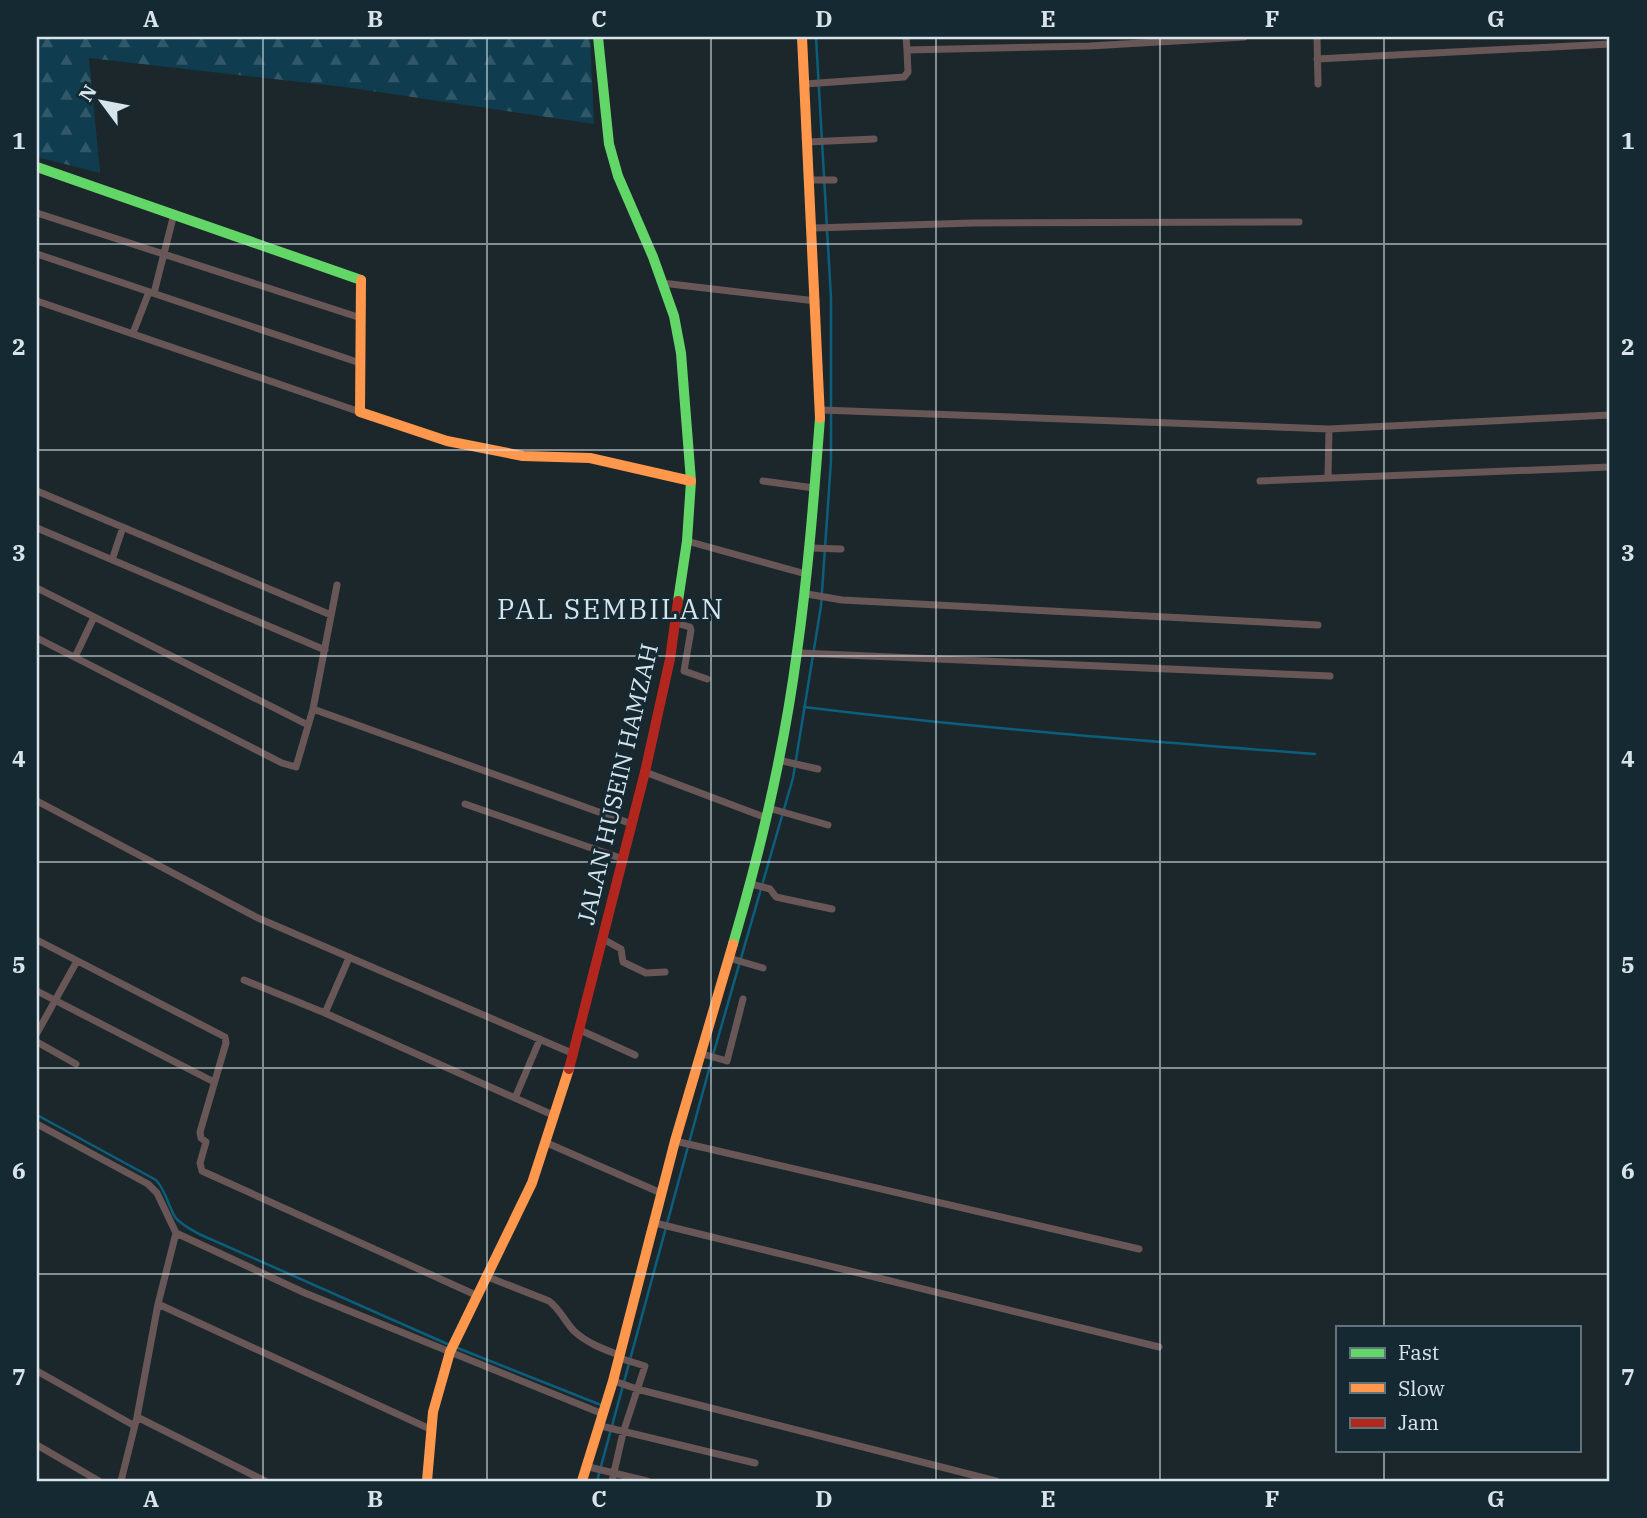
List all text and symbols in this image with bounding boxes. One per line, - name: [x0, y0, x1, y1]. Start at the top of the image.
- text: A: [143, 3, 159, 33]
- text: B: [367, 3, 383, 33]
- text: C: [591, 3, 607, 33]
- text: D: [815, 3, 833, 33]
- text: E: [1040, 3, 1056, 33]
- text: F: [1265, 3, 1279, 33]
- text: G: [1487, 3, 1505, 33]
- north arrow: [66, 66, 136, 136]
- text: N: [73, 80, 102, 106]
- text: 1: [12, 125, 26, 155]
- text: 1: [1621, 125, 1635, 155]
- text: 2: [12, 331, 26, 361]
- text: 2: [1621, 331, 1635, 361]
- text: 3: [12, 537, 26, 567]
- text: 3: [1621, 537, 1635, 567]
- district label: PAL SEMBILAN: [497, 590, 725, 627]
- street label: JALAN HUSEIN HAMZAH: [569, 640, 665, 927]
- text: 4: [12, 743, 26, 773]
- text: 4: [1621, 743, 1635, 773]
- text: 5: [12, 949, 26, 979]
- text: 5: [1621, 949, 1635, 979]
- text: 6: [12, 1155, 26, 1185]
- text: 6: [1621, 1155, 1635, 1185]
- legend: [1336, 1326, 1580, 1452]
- text: Fast: [1398, 1338, 1439, 1366]
- text: 7: [12, 1361, 26, 1391]
- text: 7: [1621, 1361, 1635, 1391]
- text: Slow: [1398, 1374, 1445, 1402]
- text: Jam: [1398, 1408, 1439, 1436]
- text: A: [143, 1483, 159, 1513]
- text: B: [367, 1483, 383, 1513]
- text: C: [591, 1483, 607, 1513]
- text: D: [815, 1483, 833, 1513]
- text: E: [1040, 1483, 1056, 1513]
- text: F: [1265, 1483, 1279, 1513]
- text: G: [1487, 1483, 1505, 1513]

